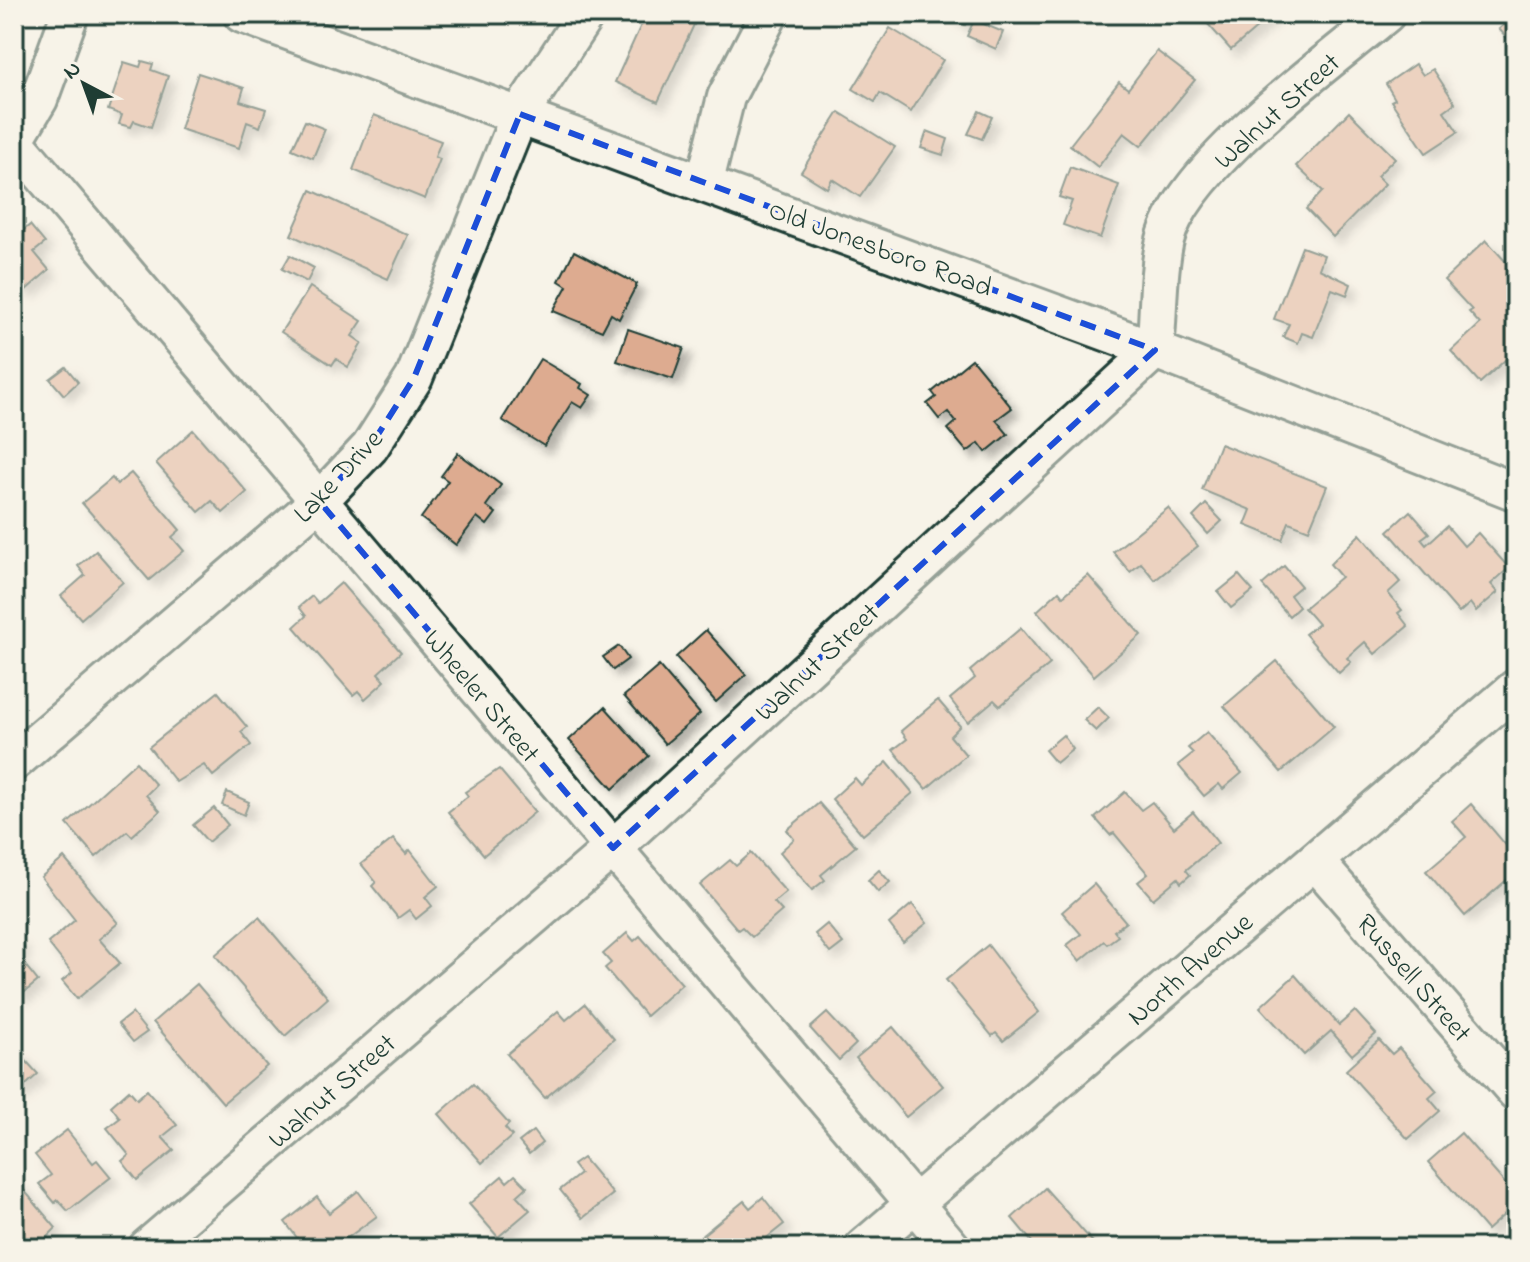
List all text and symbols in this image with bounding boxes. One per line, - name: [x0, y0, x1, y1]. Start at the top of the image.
- north arrow: [44, 44, 124, 124]
- street label: Walnut Street: [1206, 44, 1351, 181]
- text: N: [57, 54, 89, 88]
- street label: Old Jonesboro Road: [762, 191, 998, 310]
- street label: Lake Drive: [285, 421, 394, 534]
- street label: Walnut Street: [747, 595, 890, 733]
- street label: Wheeler Street: [412, 621, 549, 773]
- street label: North Avenue: [1119, 904, 1264, 1037]
- street label: Russell Street: [1345, 906, 1480, 1053]
- street label: Walnut Street: [260, 1025, 406, 1160]

